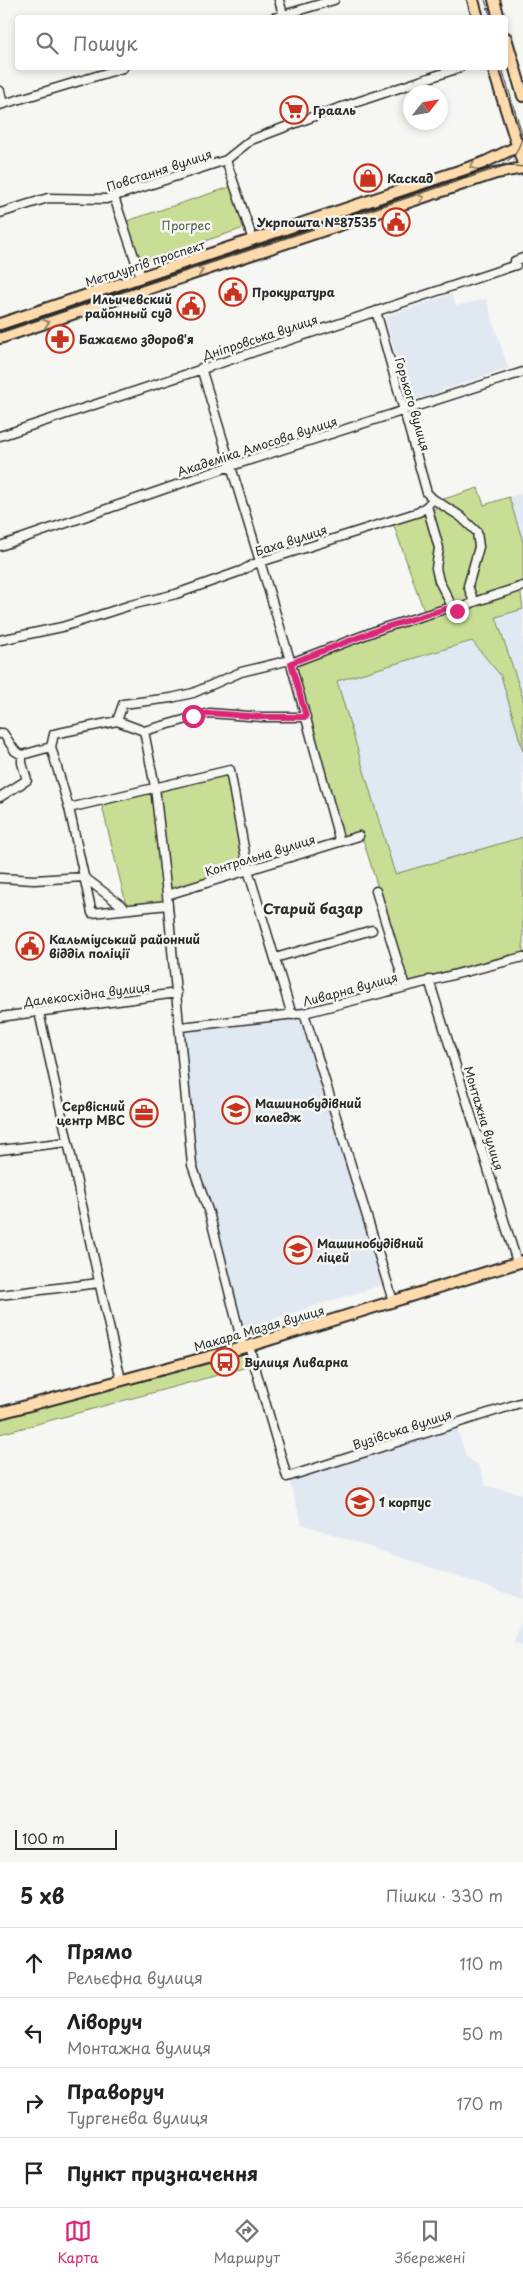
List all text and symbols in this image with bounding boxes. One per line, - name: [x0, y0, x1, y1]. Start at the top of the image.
- search box: [15, 15, 508, 70]
- icon: search: [33, 29, 61, 57]
- text: Пошук: [73, 29, 138, 57]
- north arrow: [403, 85, 448, 130]
- supermarket icon: Грааль: [279, 95, 309, 125]
- place label: Грааль: [313, 101, 356, 119]
- street label: Повстання вулиця: [104, 144, 214, 196]
- one-way arrow: [470, 161, 478, 171]
- shop icon: Каскад: [353, 163, 383, 193]
- place label: Каскад: [387, 169, 433, 187]
- one-way arrow: [416, 194, 425, 204]
- public building icon: Укрпошта №87535: [381, 207, 411, 237]
- place label: Укрпошта №87535: [256, 213, 377, 231]
- park label: Прогрес: [161, 216, 211, 234]
- street label: Металургів проспект: [83, 235, 207, 291]
- one-way arrow: [196, 267, 204, 277]
- public building icon: Прокуратура: [218, 277, 248, 307]
- place label: Прокуратура: [252, 283, 335, 301]
- place label: Ильичевский районный суд: [85, 290, 172, 322]
- public building icon: Ильичевский районный суд: [176, 291, 206, 321]
- street label: Дніпровська вулиця: [199, 310, 320, 364]
- one-way arrow: [42, 318, 50, 328]
- pharmacy icon: Бажаємо здоров'я: [45, 324, 75, 354]
- place label: Бажаємо здоров'я: [79, 330, 194, 348]
- street label: Горького вулиця: [391, 355, 435, 453]
- street label: Академіка Амосова вулиця: [175, 412, 339, 480]
- street label: Баха вулиця: [253, 520, 329, 560]
- route end: [446, 600, 469, 623]
- route start: [182, 705, 205, 728]
- street label: Контрольна вулиця: [203, 830, 317, 880]
- district label: Старий базар: [263, 898, 363, 919]
- place label: Кальміуський районний відділ поліції: [49, 930, 200, 962]
- public building icon: Кальміуський районний відділ поліції: [15, 931, 45, 961]
- street label: Ливарна вулиця: [300, 968, 400, 1010]
- street label: Далекосхідна вулиця: [22, 977, 151, 1011]
- street label: Монтажна вулиця: [460, 1064, 508, 1172]
- place label: Машинобудівний коледж: [255, 1094, 362, 1126]
- school or university icon: Машинобудівний коледж: [221, 1095, 251, 1125]
- place label: Сервісний центр МВС: [57, 1097, 125, 1129]
- office icon: Сервісний центр МВС: [129, 1098, 159, 1128]
- place label: Машинобудівний ліцей: [316, 1234, 424, 1266]
- school or university icon: Машинобудівний ліцей: [283, 1235, 313, 1265]
- street label: Макара Мазая вулиця: [192, 1301, 326, 1355]
- bus stop icon: Вулиця Ливарна: [210, 1347, 240, 1377]
- place label: Вулиця Ливарна: [244, 1353, 348, 1371]
- street label: Вузівська вулиця: [350, 1404, 454, 1454]
- school or university icon: 1 корпус: [345, 1487, 375, 1517]
- place label: 1 корпус: [379, 1493, 432, 1511]
- scale bar: [15, 1827, 118, 1850]
- text: 100 m: [22, 1828, 65, 1849]
- text: 5 хв: [20, 1879, 64, 1911]
- text: Пішки · 330 m: [386, 1883, 503, 1907]
- text: Прямо: [67, 1937, 132, 1965]
- icon: ahead: [20, 1949, 48, 1977]
- text: 110 m: [460, 1951, 503, 1975]
- text: Рельєфна вулиця: [67, 1965, 203, 1989]
- text: Ліворуч: [67, 2007, 143, 2035]
- icon: left: [20, 2019, 48, 2047]
- text: 50 m: [462, 2021, 503, 2045]
- text: Монтажна вулиця: [67, 2035, 211, 2059]
- text: Праворуч: [67, 2077, 164, 2105]
- icon: right: [20, 2089, 48, 2117]
- text: 170 m: [457, 2091, 503, 2115]
- text: Тургенєва вулиця: [67, 2105, 208, 2129]
- icon: arrive: [20, 2159, 48, 2187]
- text: Пункт призначення: [67, 2159, 258, 2187]
- tab: Карта: [58, 2217, 99, 2268]
- tab: Маршрут: [214, 2217, 280, 2268]
- tab: Збережені: [395, 2217, 465, 2268]

